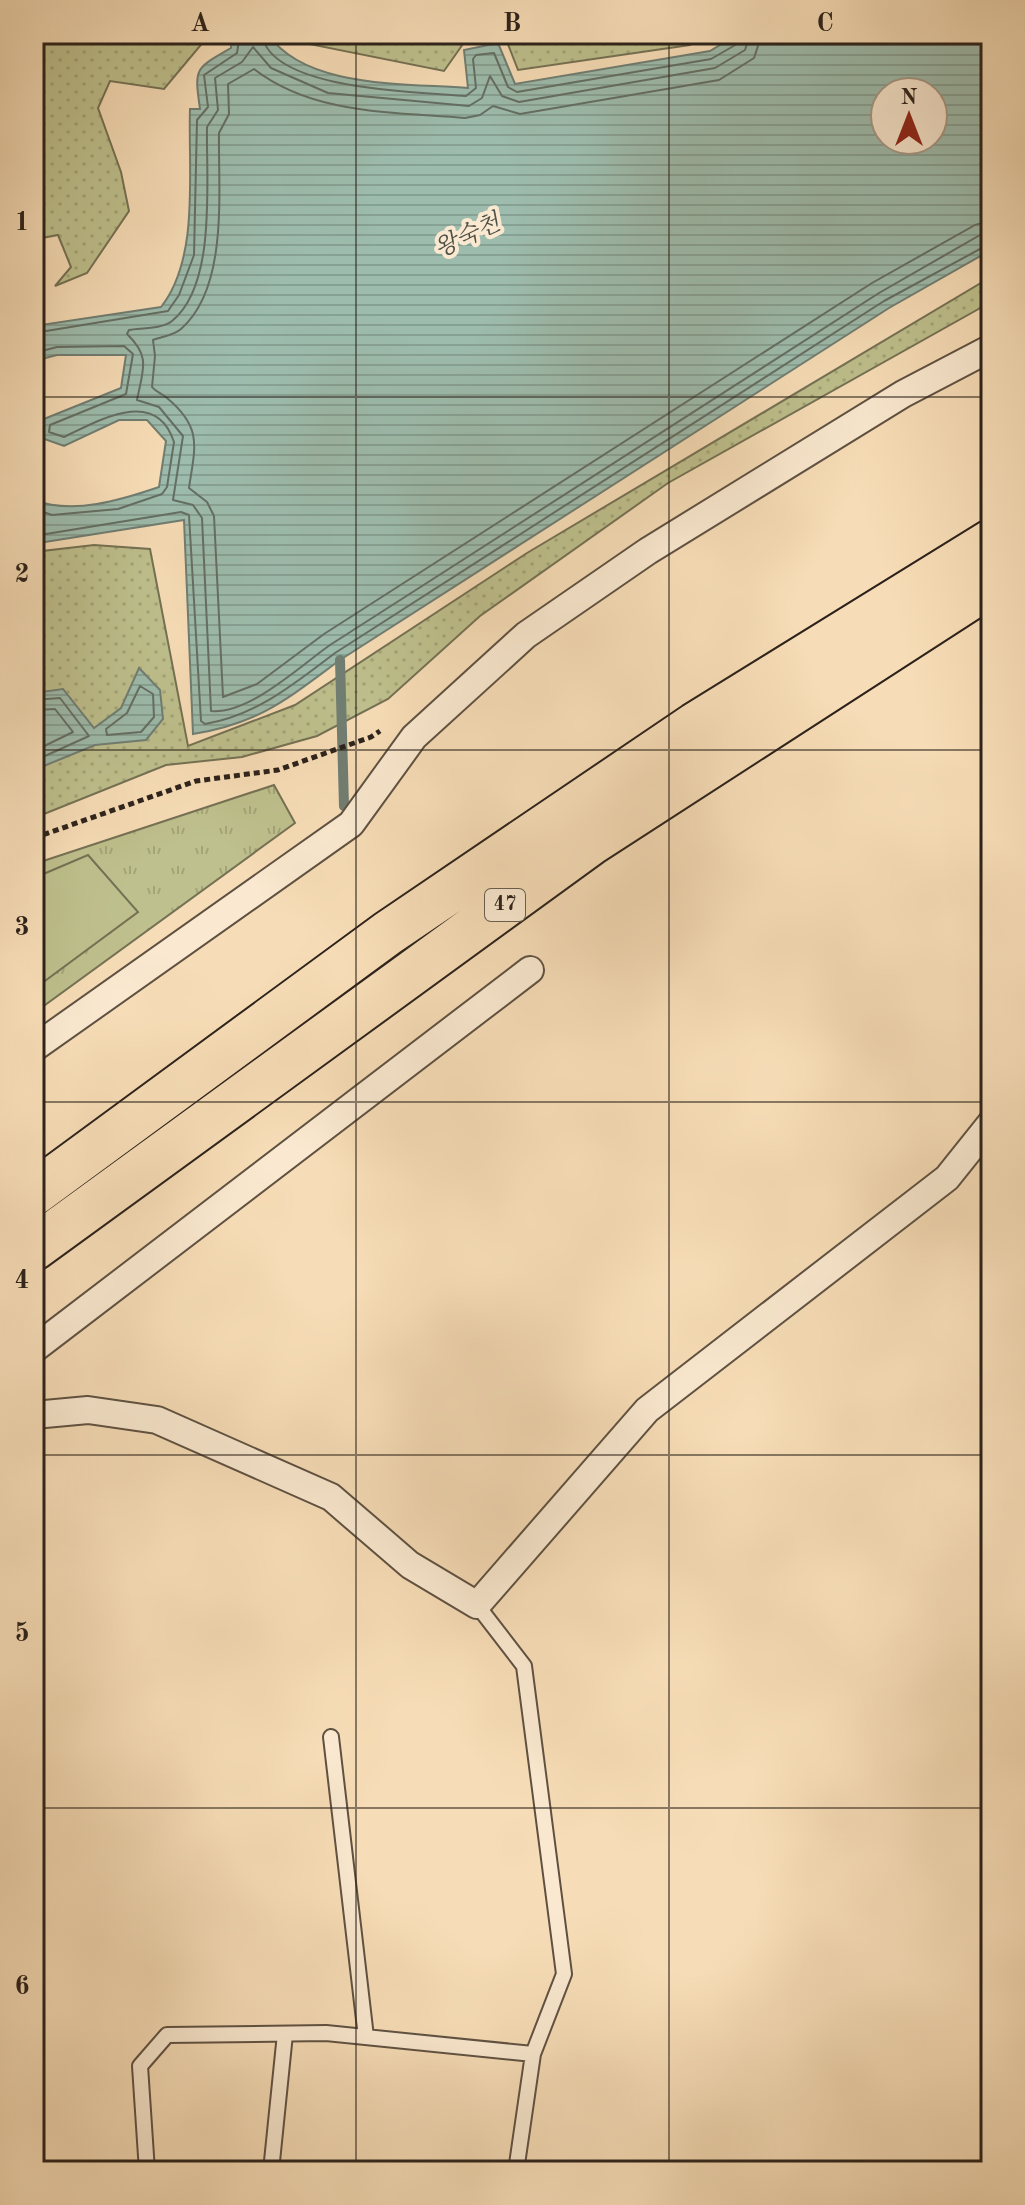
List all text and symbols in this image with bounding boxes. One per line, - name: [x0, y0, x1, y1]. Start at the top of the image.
- text: A: [190, 11, 210, 37]
- text: B: [503, 11, 521, 37]
- text: C: [816, 11, 834, 37]
- north arrow: [869, 76, 949, 156]
- text: N: [901, 87, 918, 109]
- water label: 왕숙천: [430, 208, 506, 263]
- text: 1: [14, 210, 30, 236]
- text: 2: [14, 562, 30, 588]
- road number: 47: [485, 889, 525, 921]
- text: 3: [14, 915, 30, 941]
- text: 4: [14, 1268, 30, 1294]
- text: 5: [14, 1621, 30, 1647]
- text: 6: [14, 1974, 30, 2000]

